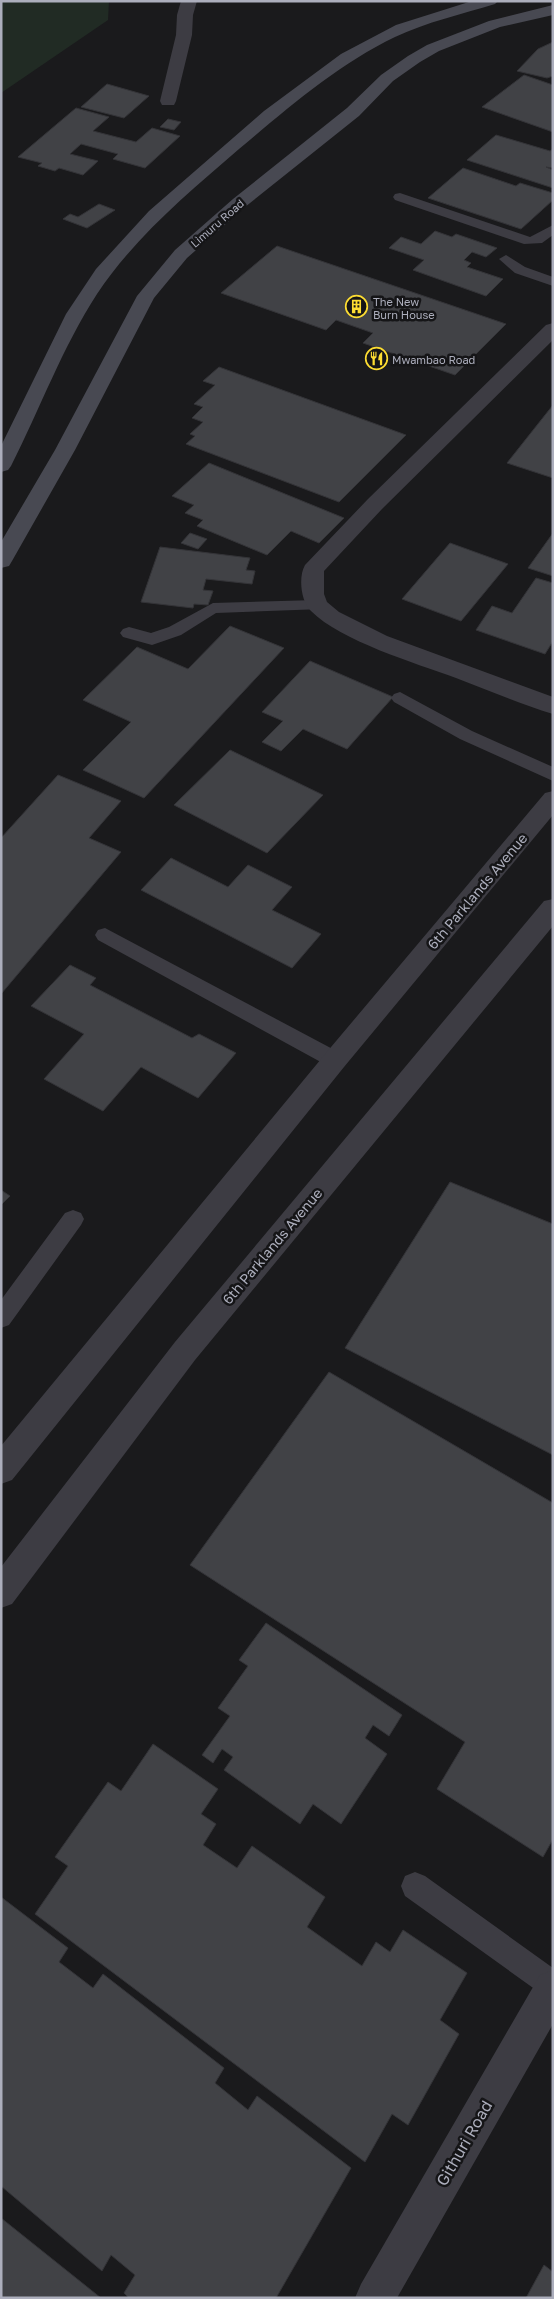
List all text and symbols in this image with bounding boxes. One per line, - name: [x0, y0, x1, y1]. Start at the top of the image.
- street label: Limuru Road: [188, 196, 246, 250]
- building icon: The New Burn House: [345, 295, 369, 319]
- place label: The New Burn House: [373, 295, 435, 321]
- restaurant icon: Mwambao Road: [364, 347, 388, 371]
- place label: Mwambao Road: [392, 353, 475, 366]
- street label: 6th Parklands Avenue: [423, 829, 531, 953]
- street label: 6th Parklands Avenue: [218, 1184, 326, 1308]
- street label: Githuri Road: [432, 2097, 496, 2189]

